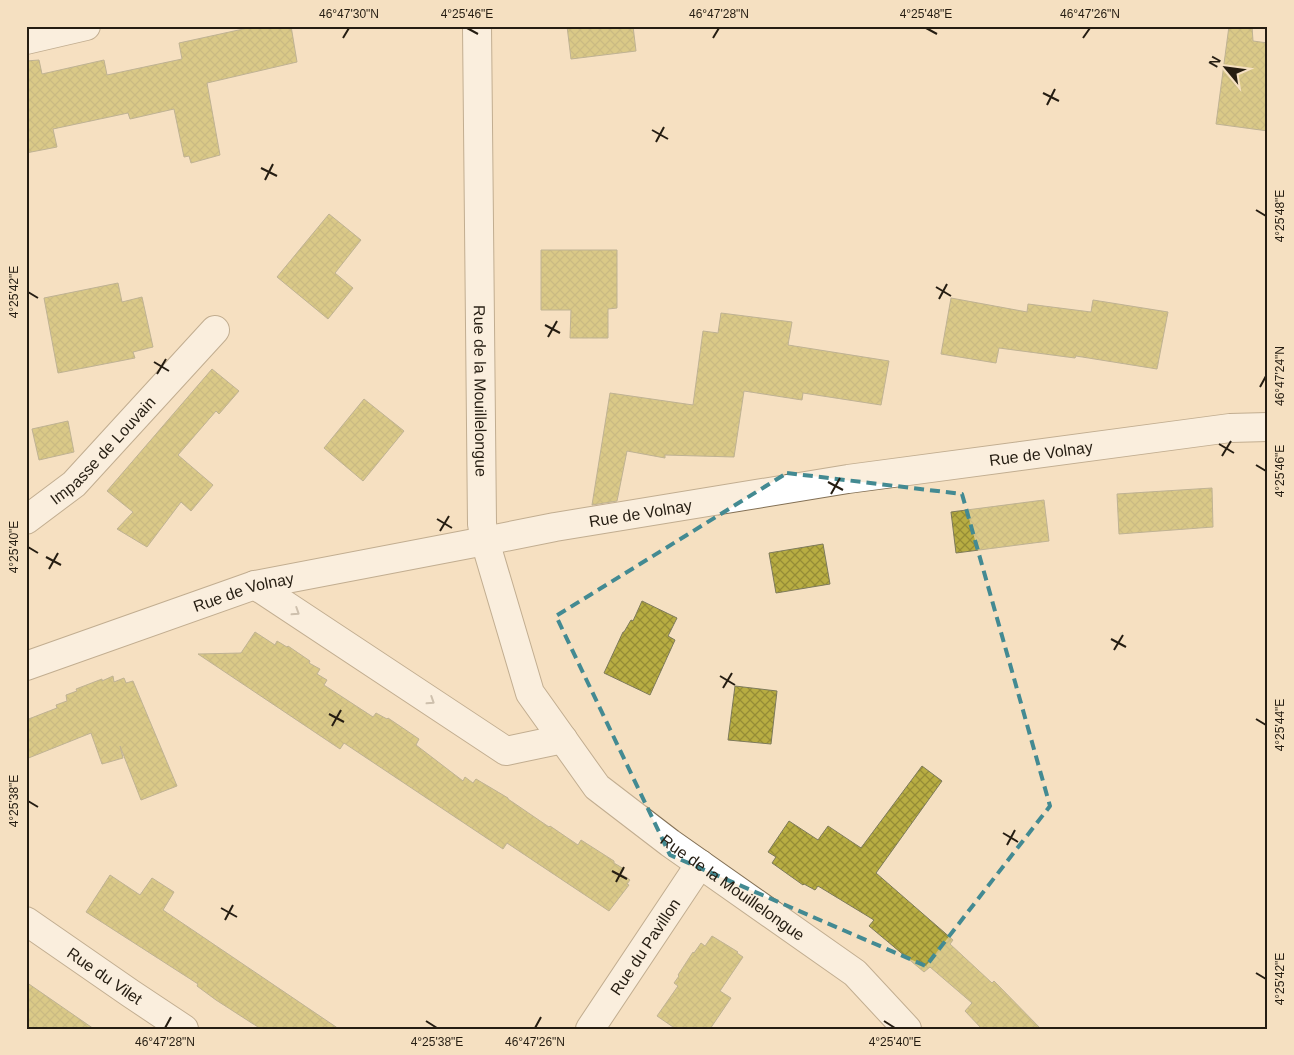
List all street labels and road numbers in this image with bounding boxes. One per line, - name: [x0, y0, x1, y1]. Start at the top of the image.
- street label: Rue de la Mouillelongue: [471, 305, 490, 477]
- street label: Impasse de Louvain: [47, 393, 159, 508]
- street label: Rue de Volnay: [988, 438, 1094, 469]
- street label: Rue de Volnay: [588, 497, 693, 530]
- street label: Rue de Volnay: [191, 570, 295, 615]
- street label: Rue de la Mouillelongue: [657, 831, 808, 944]
- street label: Rue du Pavillon: [607, 896, 684, 998]
- street label: Rue du Vilet: [64, 944, 146, 1008]

